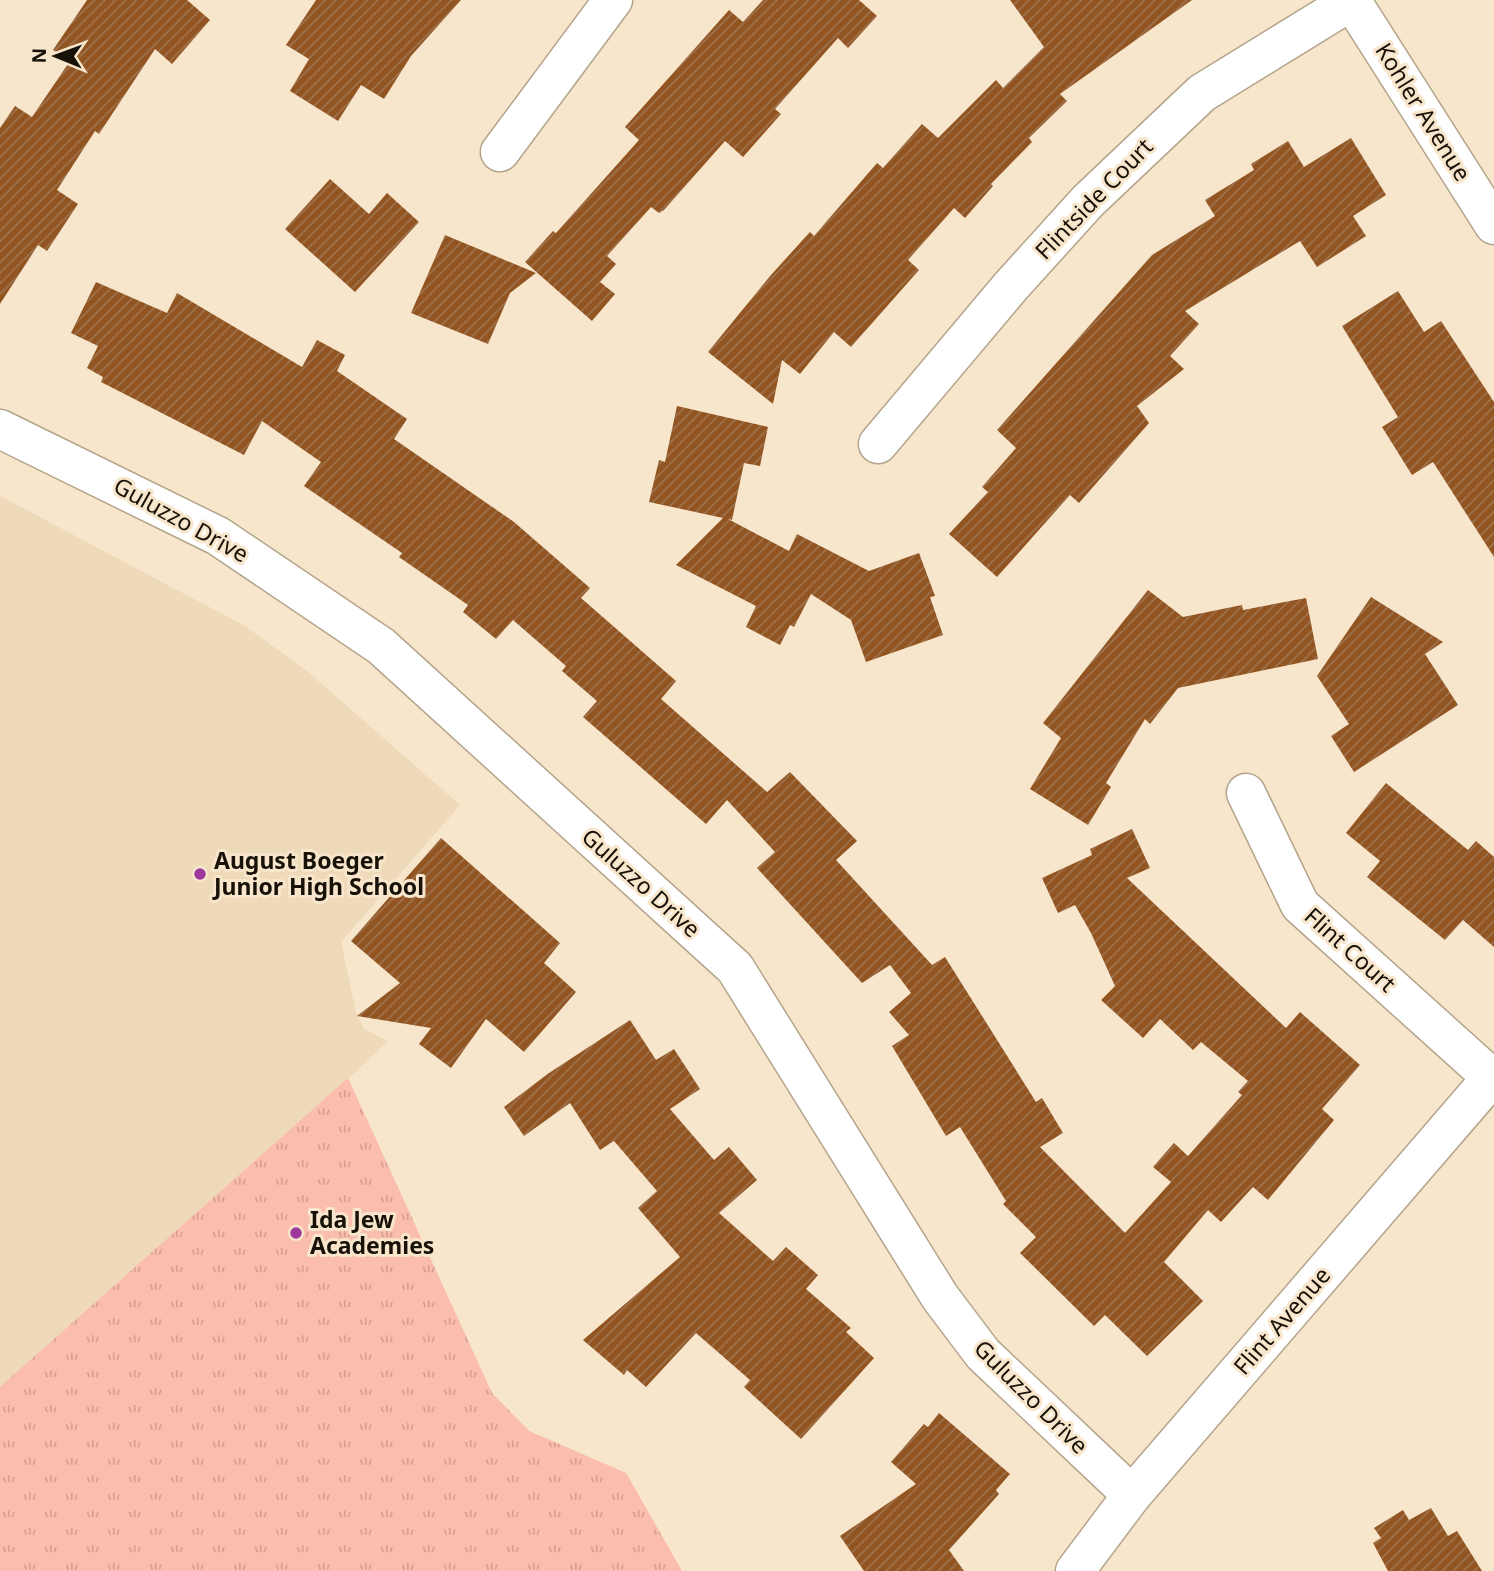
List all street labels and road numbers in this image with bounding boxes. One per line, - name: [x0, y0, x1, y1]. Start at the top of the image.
- street label: Kohler Avenue: [1369, 36, 1479, 187]
- street label: Flintside Court: [1027, 131, 1159, 266]
- street label: Guluzzo Drive: [108, 469, 255, 569]
- street label: Guluzzo Drive: [575, 820, 708, 944]
- street label: Flint Court: [1298, 900, 1403, 999]
- street label: Flint Avenue: [1226, 1260, 1337, 1381]
- street label: Guluzzo Drive: [968, 1332, 1096, 1460]

